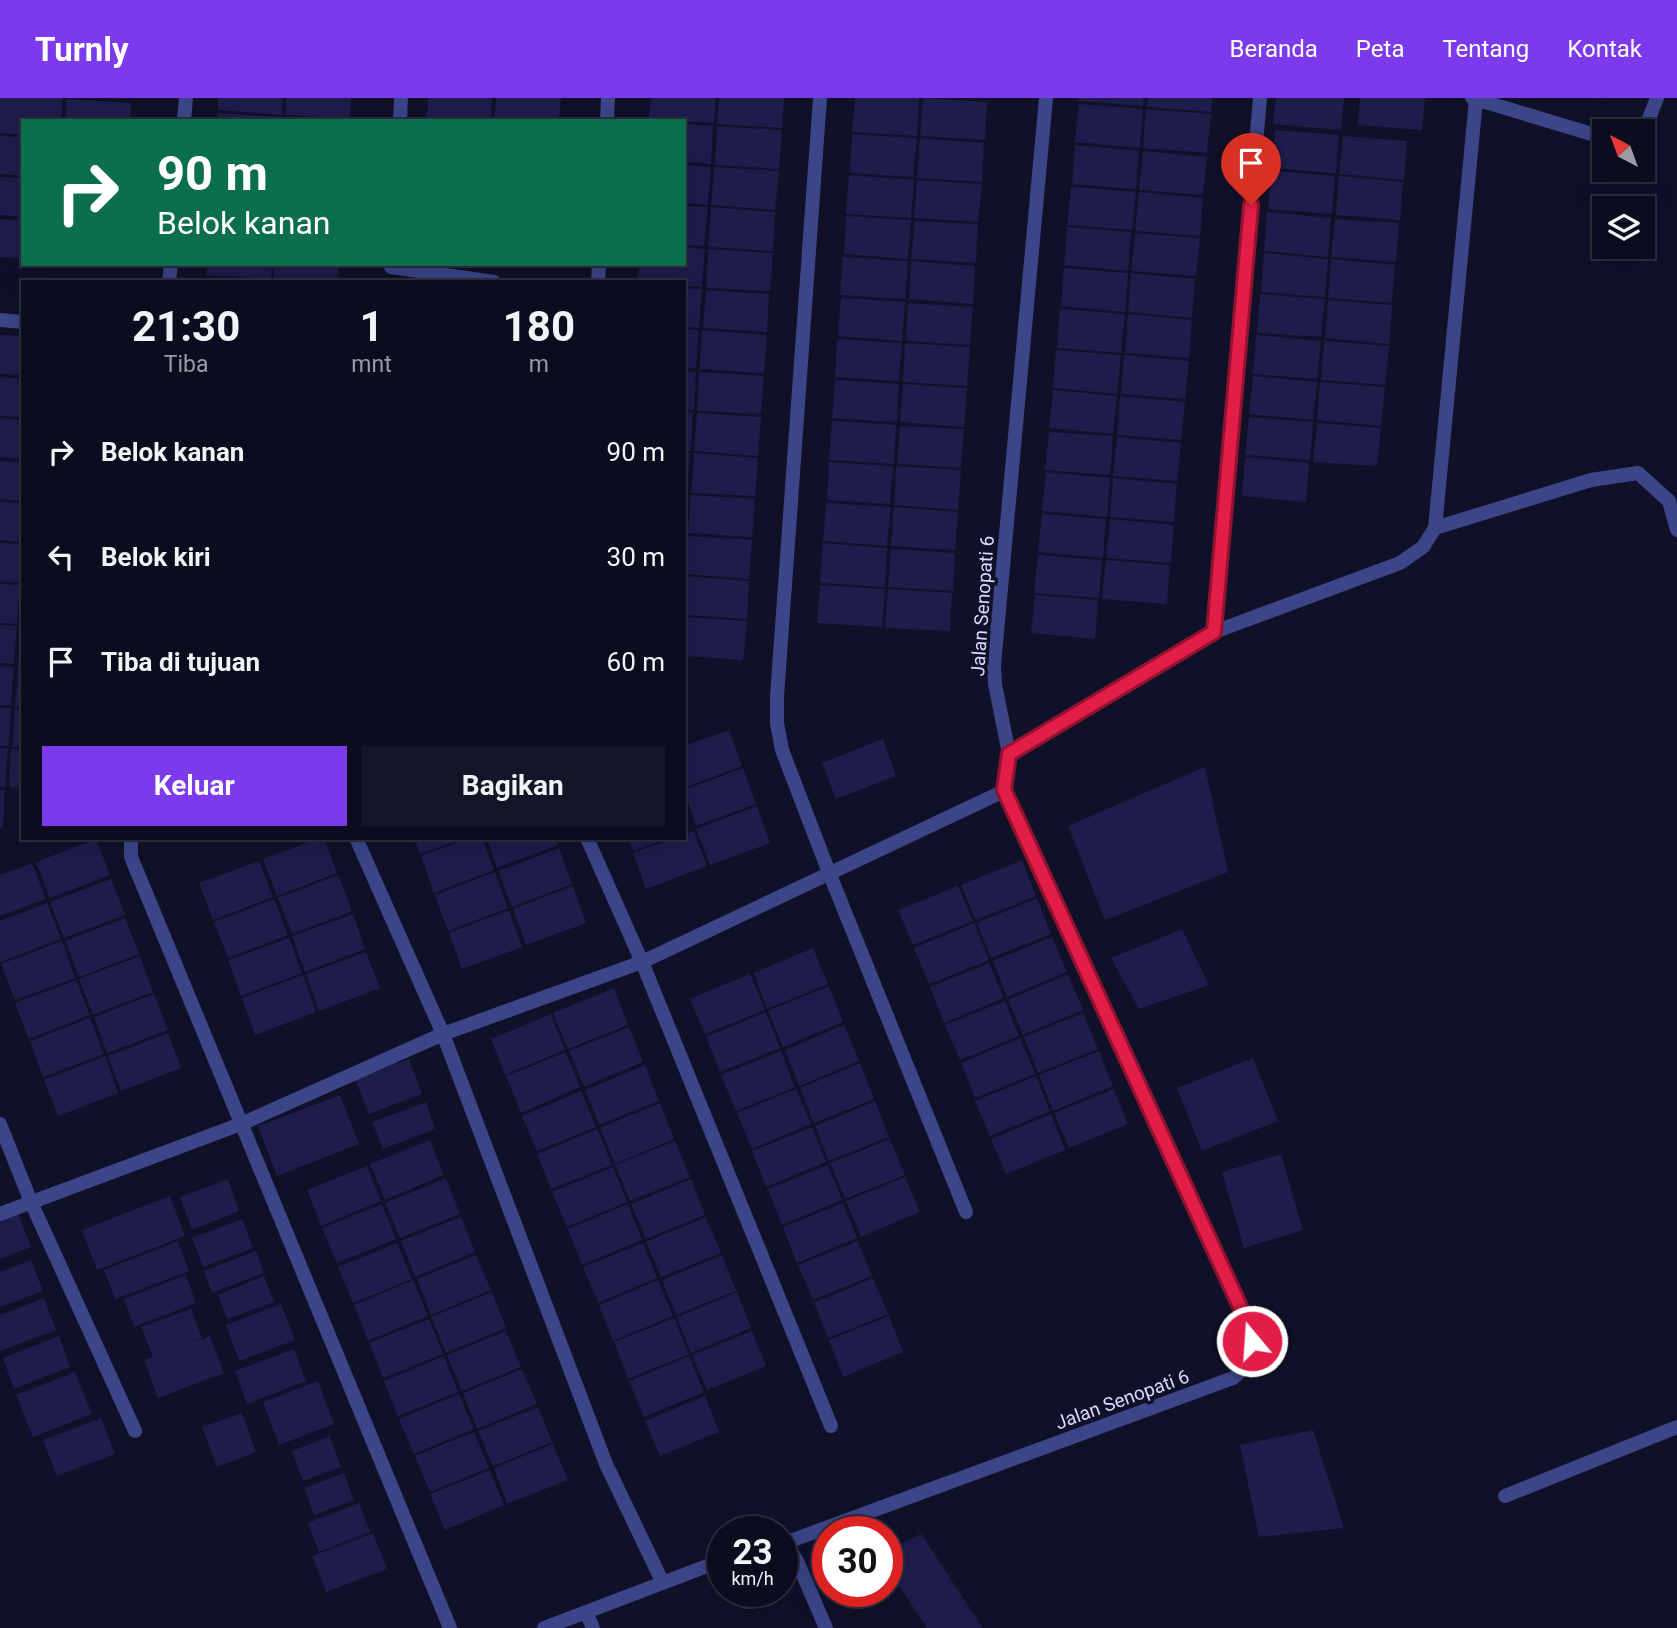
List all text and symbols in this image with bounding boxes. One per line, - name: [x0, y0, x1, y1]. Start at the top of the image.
- text: Turnly: [35, 30, 129, 69]
- text: Beranda: [1230, 35, 1318, 63]
- text: Peta: [1356, 35, 1404, 63]
- text: Tentang: [1442, 35, 1529, 63]
- text: Kontak: [1567, 35, 1642, 63]
- north arrow: [1592, 119, 1656, 182]
- map controls: [1592, 119, 1655, 259]
- pin: [1221, 133, 1281, 205]
- icon: arrive: [1232, 144, 1270, 182]
- text: 90 m: [157, 145, 268, 202]
- icon: right: [42, 147, 133, 238]
- button: layers: [1592, 196, 1655, 259]
- text: Belok kanan: [157, 204, 330, 242]
- text: 21:30: [132, 302, 240, 351]
- text: 1: [359, 302, 384, 351]
- text: 180: [503, 302, 575, 351]
- text: Tiba: [164, 351, 209, 378]
- text: mnt: [351, 351, 392, 378]
- text: m: [529, 351, 549, 378]
- icon: right: [42, 433, 80, 471]
- text: Belok kanan: [101, 437, 244, 467]
- text: 90 m: [607, 437, 665, 467]
- street label: Jalan Senopati 6: [966, 535, 999, 677]
- icon: left: [42, 538, 80, 576]
- text: Belok kiri: [101, 542, 211, 572]
- text: 30 m: [607, 542, 665, 572]
- icon: arrive: [42, 643, 80, 681]
- text: Tiba di tujuan: [101, 647, 260, 677]
- text: 60 m: [607, 647, 665, 677]
- button: Keluar: [42, 746, 347, 826]
- button: Bagikan: [361, 746, 665, 826]
- position arrow: [1215, 1304, 1289, 1378]
- street label: Jalan Senopati 6: [1052, 1365, 1192, 1434]
- speed limit sign: 30: [812, 1516, 903, 1607]
- text: 23: [732, 1532, 773, 1573]
- text: km/h: [731, 1568, 774, 1589]

